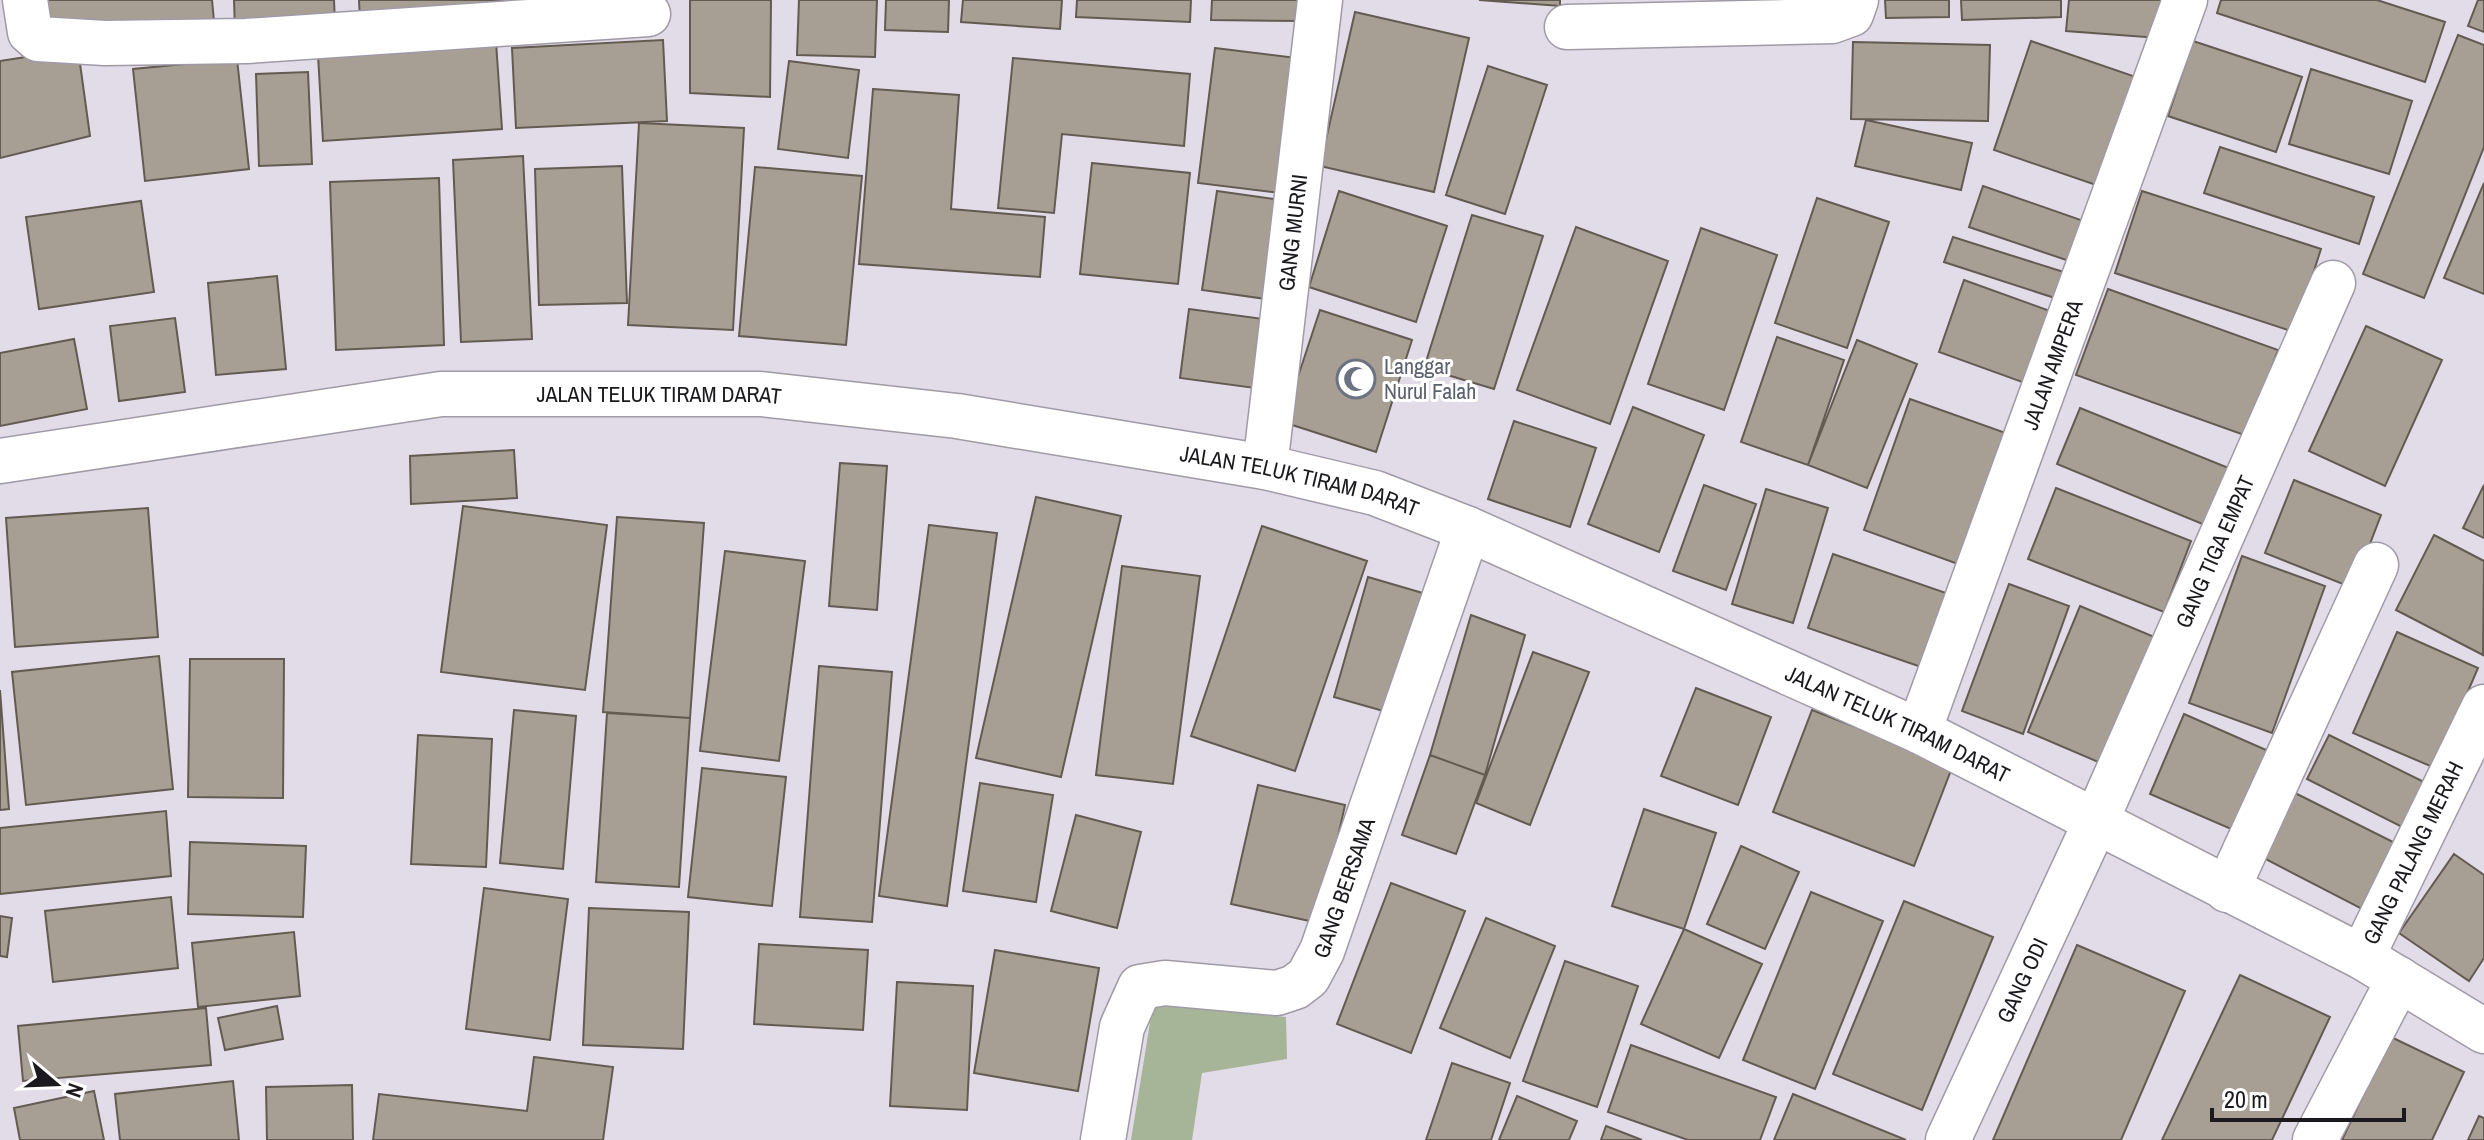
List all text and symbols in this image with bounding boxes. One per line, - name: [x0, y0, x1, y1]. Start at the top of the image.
- street label: GANG MURNI: [1271, 173, 1314, 293]
- street label: JALAN AMPERA: [2015, 294, 2090, 434]
- place label: Langgar Nurul Falah: [1384, 351, 1476, 406]
- mosque icon: Langgar Nurul Falah: [1335, 358, 1377, 400]
- street label: JALAN TELUK TIRAM DARAT: [536, 379, 783, 411]
- street label: JALAN TELUK TIRAM DARAT: [1178, 438, 1423, 524]
- street label: GANG TIGA EMPAT: [2168, 471, 2261, 633]
- street label: JALAN TELUK TIRAM DARAT: [1781, 658, 2015, 790]
- street label: GANG PALANG MERAH: [2355, 756, 2470, 949]
- street label: GANG BERSAMA: [1306, 813, 1382, 962]
- street label: GANG ODI: [1989, 933, 2055, 1028]
- north arrow: [16, 1044, 96, 1124]
- scale bar: [2212, 1072, 2404, 1122]
- text: N: [59, 1079, 91, 1102]
- text: 20 m: [2224, 1083, 2268, 1115]

